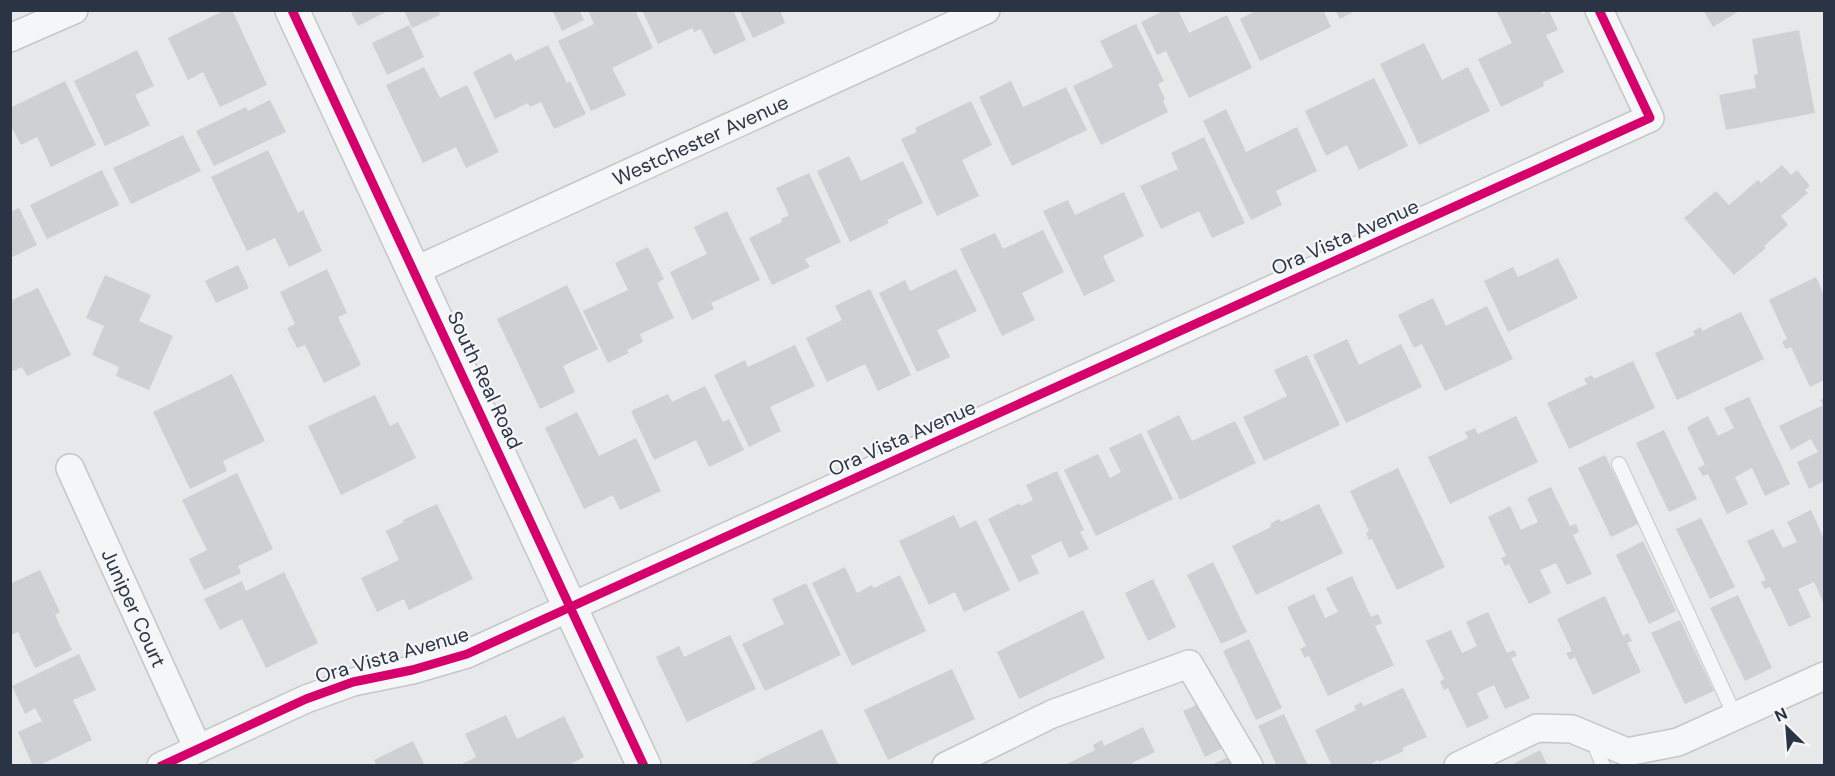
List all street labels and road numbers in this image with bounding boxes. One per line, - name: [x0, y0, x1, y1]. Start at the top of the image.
- street label: Westchester Avenue: [609, 89, 793, 192]
- street label: Ora Vista Avenue: [1267, 193, 1423, 281]
- street label: South Real Road: [442, 307, 528, 453]
- street label: Ora Vista Avenue: [824, 394, 980, 482]
- street label: Juniper Court: [96, 545, 172, 672]
- street label: Ora Vista Avenue: [312, 621, 472, 689]

